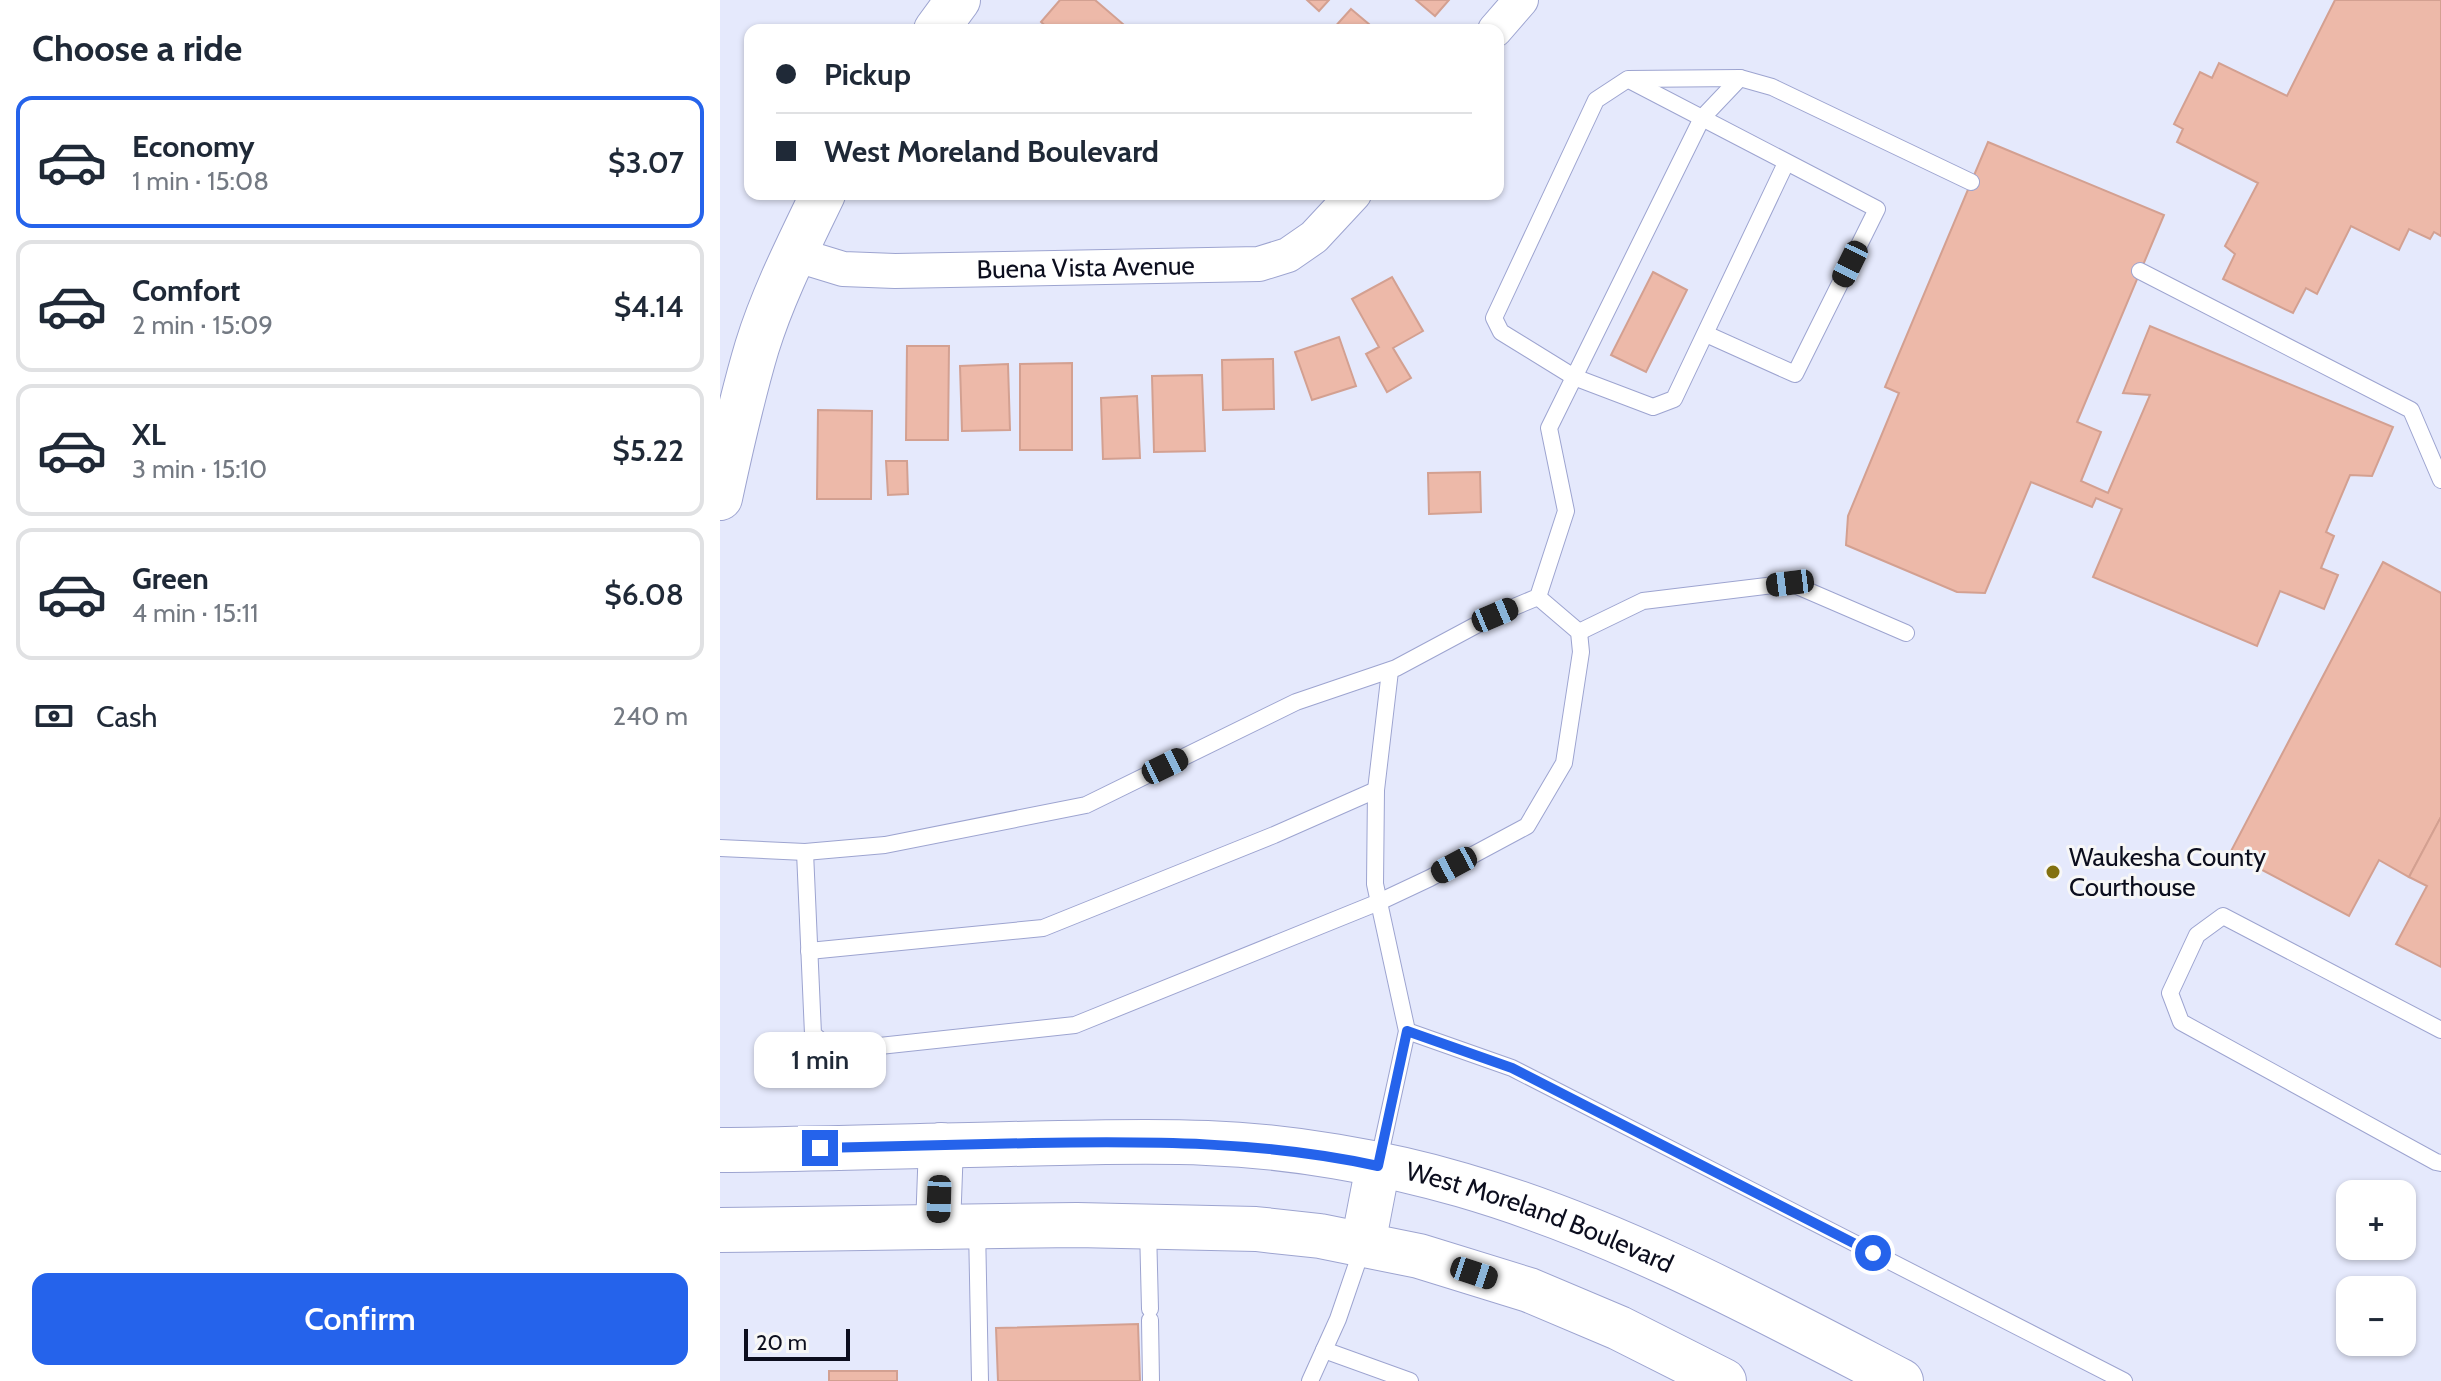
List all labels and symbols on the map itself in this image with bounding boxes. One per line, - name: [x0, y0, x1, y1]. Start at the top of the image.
- car: [1829, 237, 1871, 291]
- street label: Buena Vista Avenue: [976, 249, 1195, 285]
- car: [1765, 568, 1815, 598]
- car: [1468, 595, 1522, 635]
- car: [1138, 745, 1192, 787]
- place label: Waukesha County Courthouse: [2069, 841, 2266, 903]
- car: [1427, 843, 1481, 887]
- marker: Waukesha County Courthouse: [2044, 863, 2062, 881]
- callout: 1 min: [754, 1032, 886, 1088]
- route end: [802, 1130, 838, 1166]
- street label: West Moreland Boulevard: [1403, 1155, 1679, 1280]
- car: [926, 1175, 952, 1223]
- route start: [1855, 1235, 1891, 1271]
- car: [1447, 1254, 1501, 1292]
- scale bar: [744, 1325, 850, 1361]

